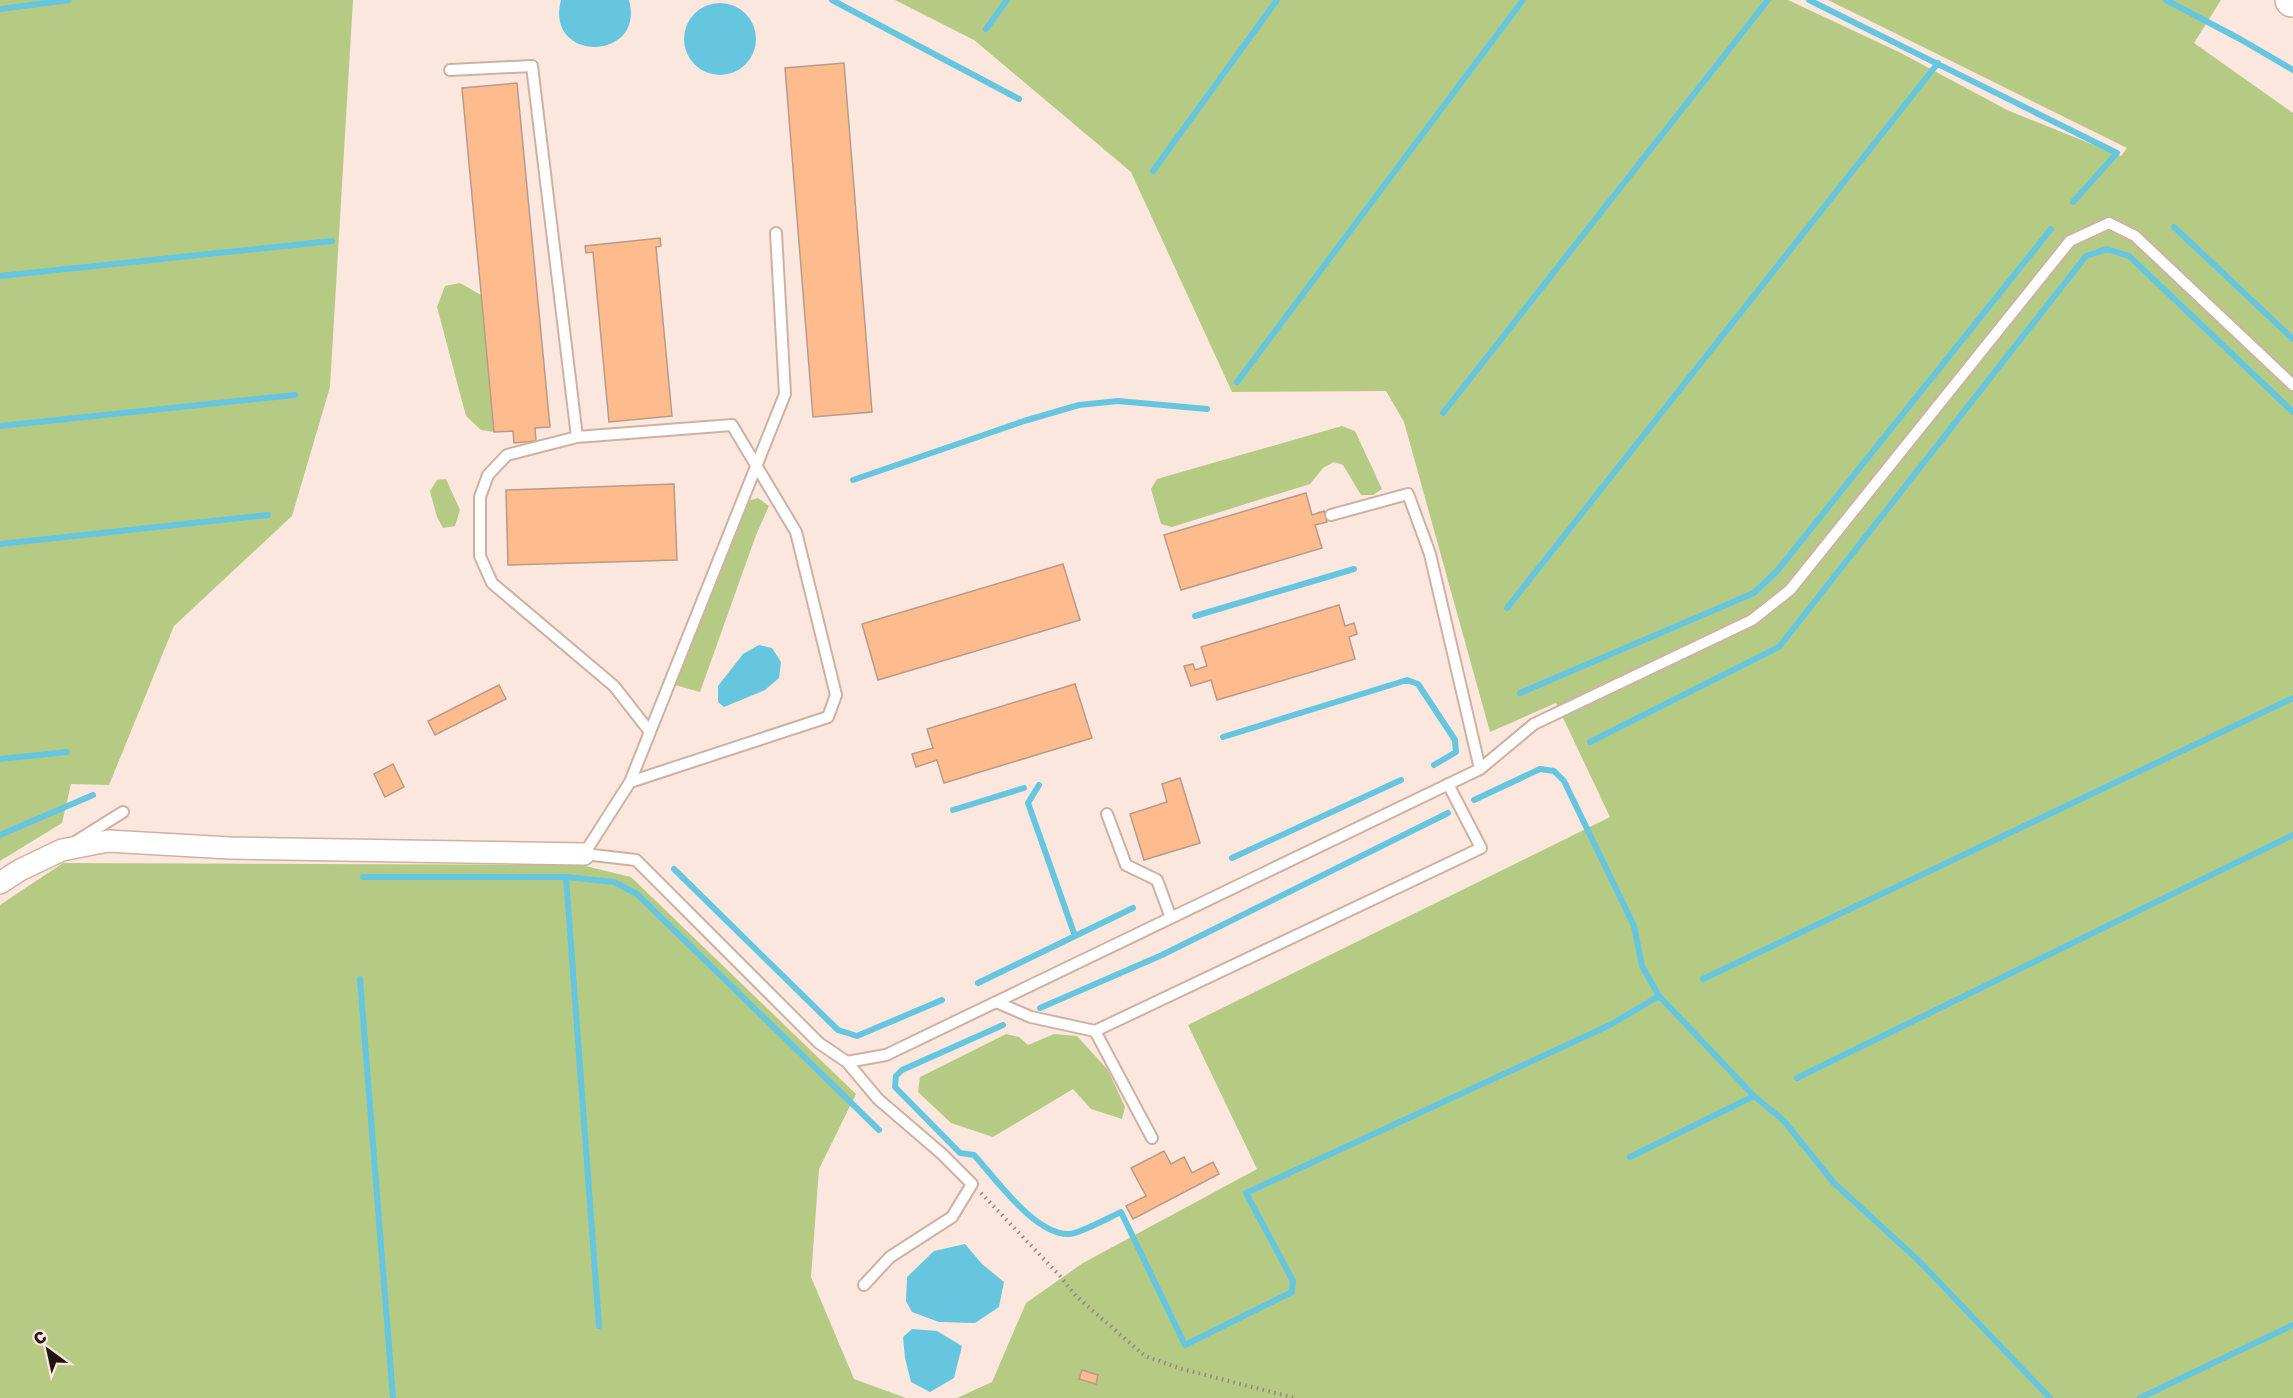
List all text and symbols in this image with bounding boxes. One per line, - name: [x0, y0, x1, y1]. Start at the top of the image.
- north arrow: [18, 1320, 78, 1380]
- text: С: [30, 1326, 50, 1349]

